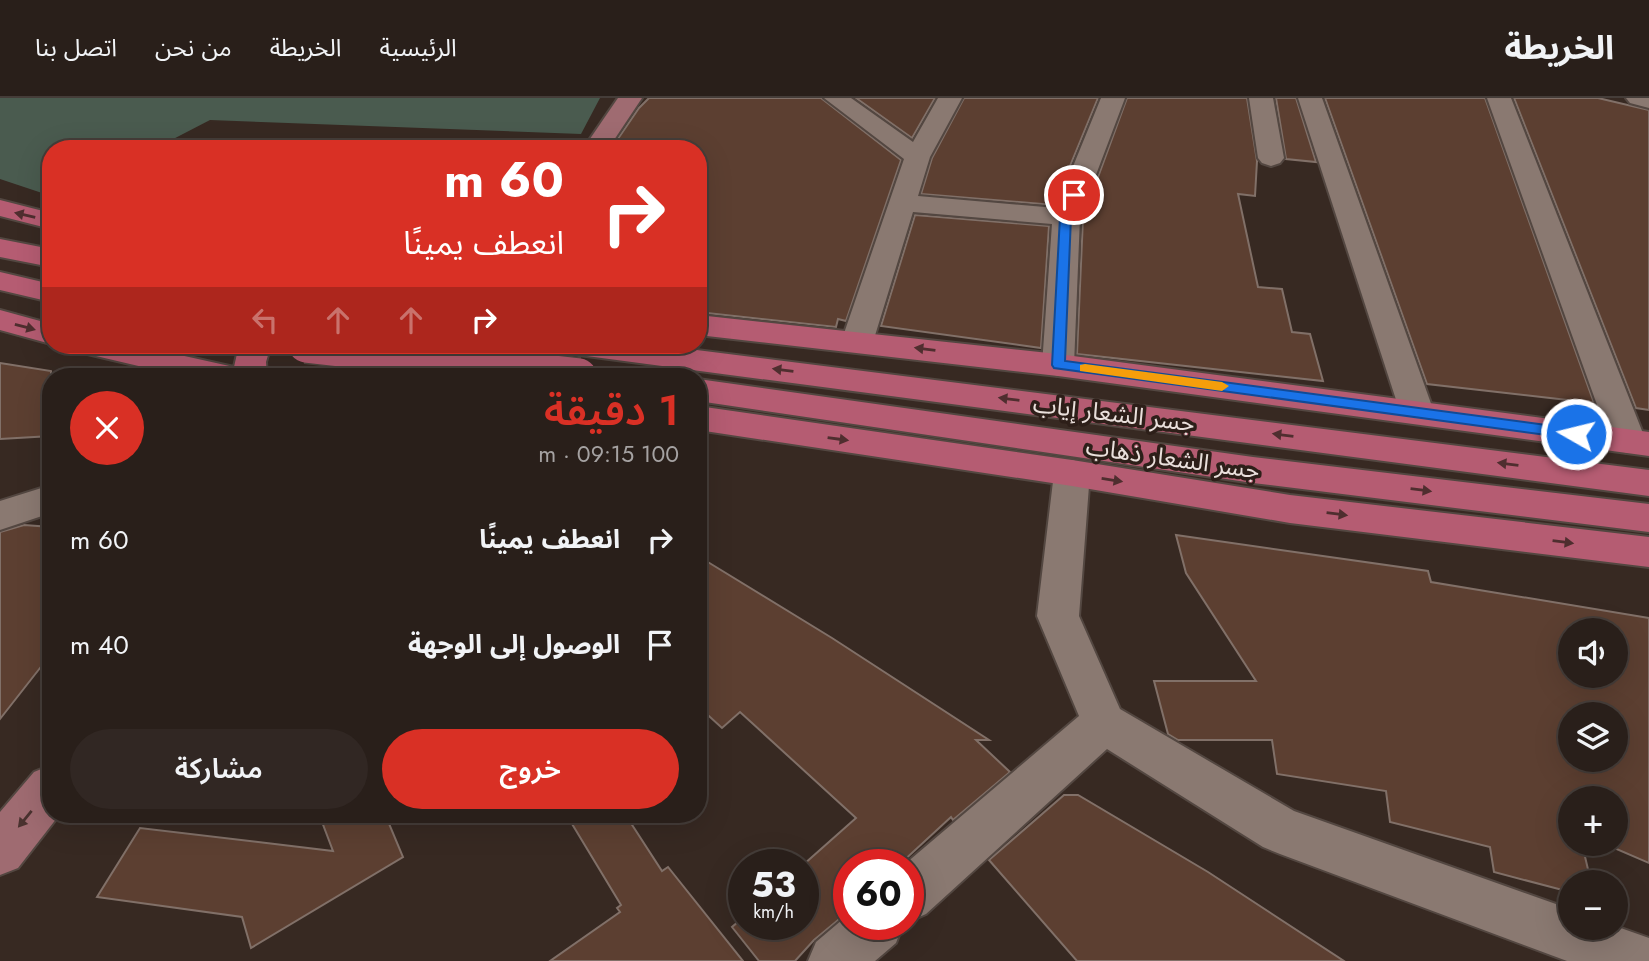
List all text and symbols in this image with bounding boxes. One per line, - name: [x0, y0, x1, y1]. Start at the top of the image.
- text: الخريطة: [1504, 24, 1614, 71]
- text: اتصل بنا: [35, 30, 117, 65]
- text: من نحن: [155, 30, 232, 65]
- text: الخريطة: [270, 30, 342, 65]
- text: الرئيسية: [380, 30, 457, 65]
- text: 60 m: [444, 145, 564, 215]
- pin: [1044, 165, 1104, 225]
- icon: right: [588, 168, 679, 259]
- icon: arrive: [1055, 176, 1093, 214]
- one-way arrow: [14, 209, 36, 220]
- text: انعطف يمينًا: [403, 220, 564, 266]
- icon: left: [246, 301, 284, 339]
- icon: ahead: [319, 301, 357, 339]
- icon: ahead: [392, 301, 430, 339]
- icon: right: [465, 301, 503, 339]
- one-way arrow: [15, 322, 37, 333]
- one-way arrow: [914, 344, 936, 355]
- one-way arrow: [772, 364, 794, 375]
- text: 1 دقيقة: [544, 380, 679, 441]
- street label: جسر الشعار إياب: [1031, 386, 1197, 440]
- button: close: [70, 391, 144, 465]
- one-way arrow: [998, 394, 1020, 405]
- position arrow: [1539, 397, 1613, 471]
- street label: جسر الشعار ذهاب: [1084, 428, 1262, 488]
- one-way arrow: [1272, 429, 1294, 440]
- one-way arrow: [828, 434, 850, 445]
- text: 100 m · 09:15: [538, 437, 679, 471]
- one-way arrow: [1497, 459, 1519, 470]
- one-way arrow: [1101, 475, 1123, 486]
- one-way arrow: [1410, 485, 1432, 496]
- one-way arrow: [1326, 509, 1348, 520]
- text: انعطف يمينًا: [479, 520, 620, 558]
- text: 60 m: [70, 521, 129, 559]
- icon: right: [641, 521, 679, 559]
- one-way arrow: [1552, 536, 1574, 547]
- map controls: [1558, 618, 1628, 940]
- button: sound: [1558, 618, 1628, 688]
- text: الوصول إلى الوجهة: [408, 625, 620, 663]
- text: 40 m: [70, 626, 129, 664]
- icon: arrive: [641, 626, 679, 664]
- button: layers: [1558, 702, 1628, 772]
- button: مشاركة: [70, 729, 368, 809]
- button: خروج: [382, 729, 679, 809]
- button: +: [1558, 786, 1628, 856]
- one-way arrow: [18, 810, 33, 828]
- speed limit sign: 60: [833, 849, 924, 940]
- text: 53: [751, 860, 796, 910]
- button: −: [1558, 870, 1628, 940]
- text: km/h: [753, 899, 794, 925]

